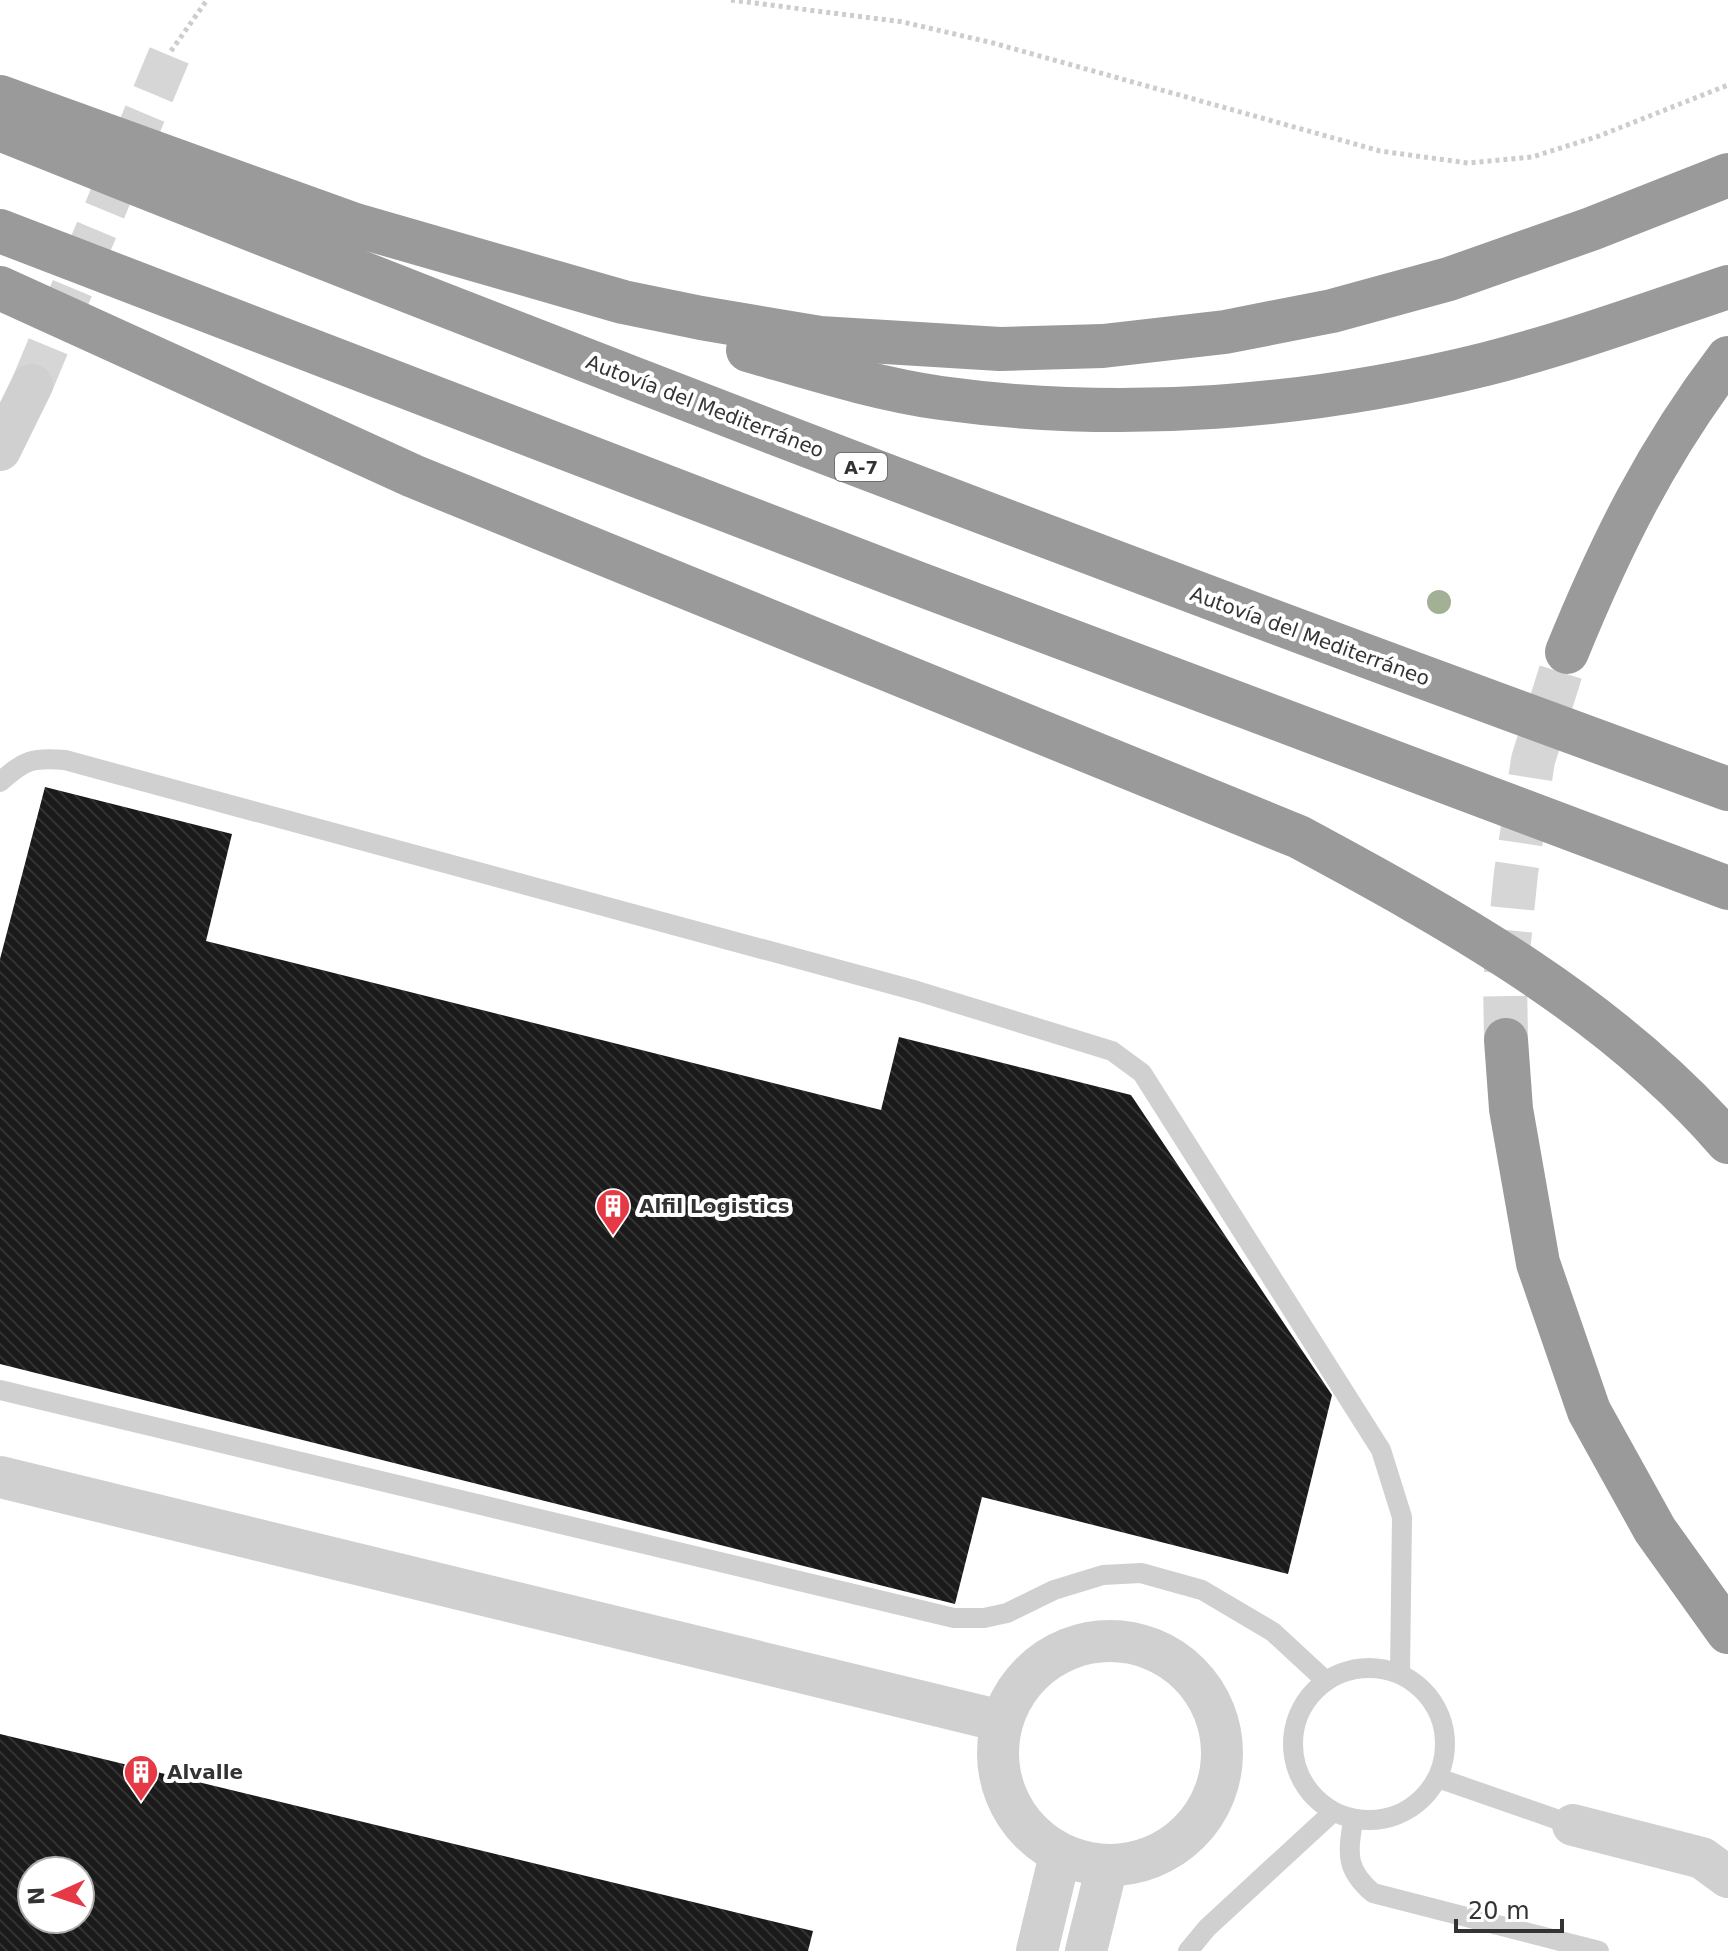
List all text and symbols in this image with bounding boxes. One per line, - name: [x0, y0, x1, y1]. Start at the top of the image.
- street label: Autovía del Mediterráneo: [583, 349, 827, 463]
- road number: A-7: [835, 453, 887, 481]
- street label: Autovía del Mediterráneo: [1187, 581, 1433, 691]
- building icon: Alfil Logistics: [594, 1187, 632, 1237]
- place label: Alfil Logistics: [639, 1194, 790, 1218]
- building icon: Alvalle: [122, 1753, 160, 1803]
- place label: Alvalle: [167, 1760, 243, 1784]
- north arrow: [16, 1855, 96, 1935]
- scale bar: [1456, 1883, 1562, 1933]
- text: N: [24, 1886, 49, 1906]
- text: 20 m: [1468, 1897, 1530, 1925]

